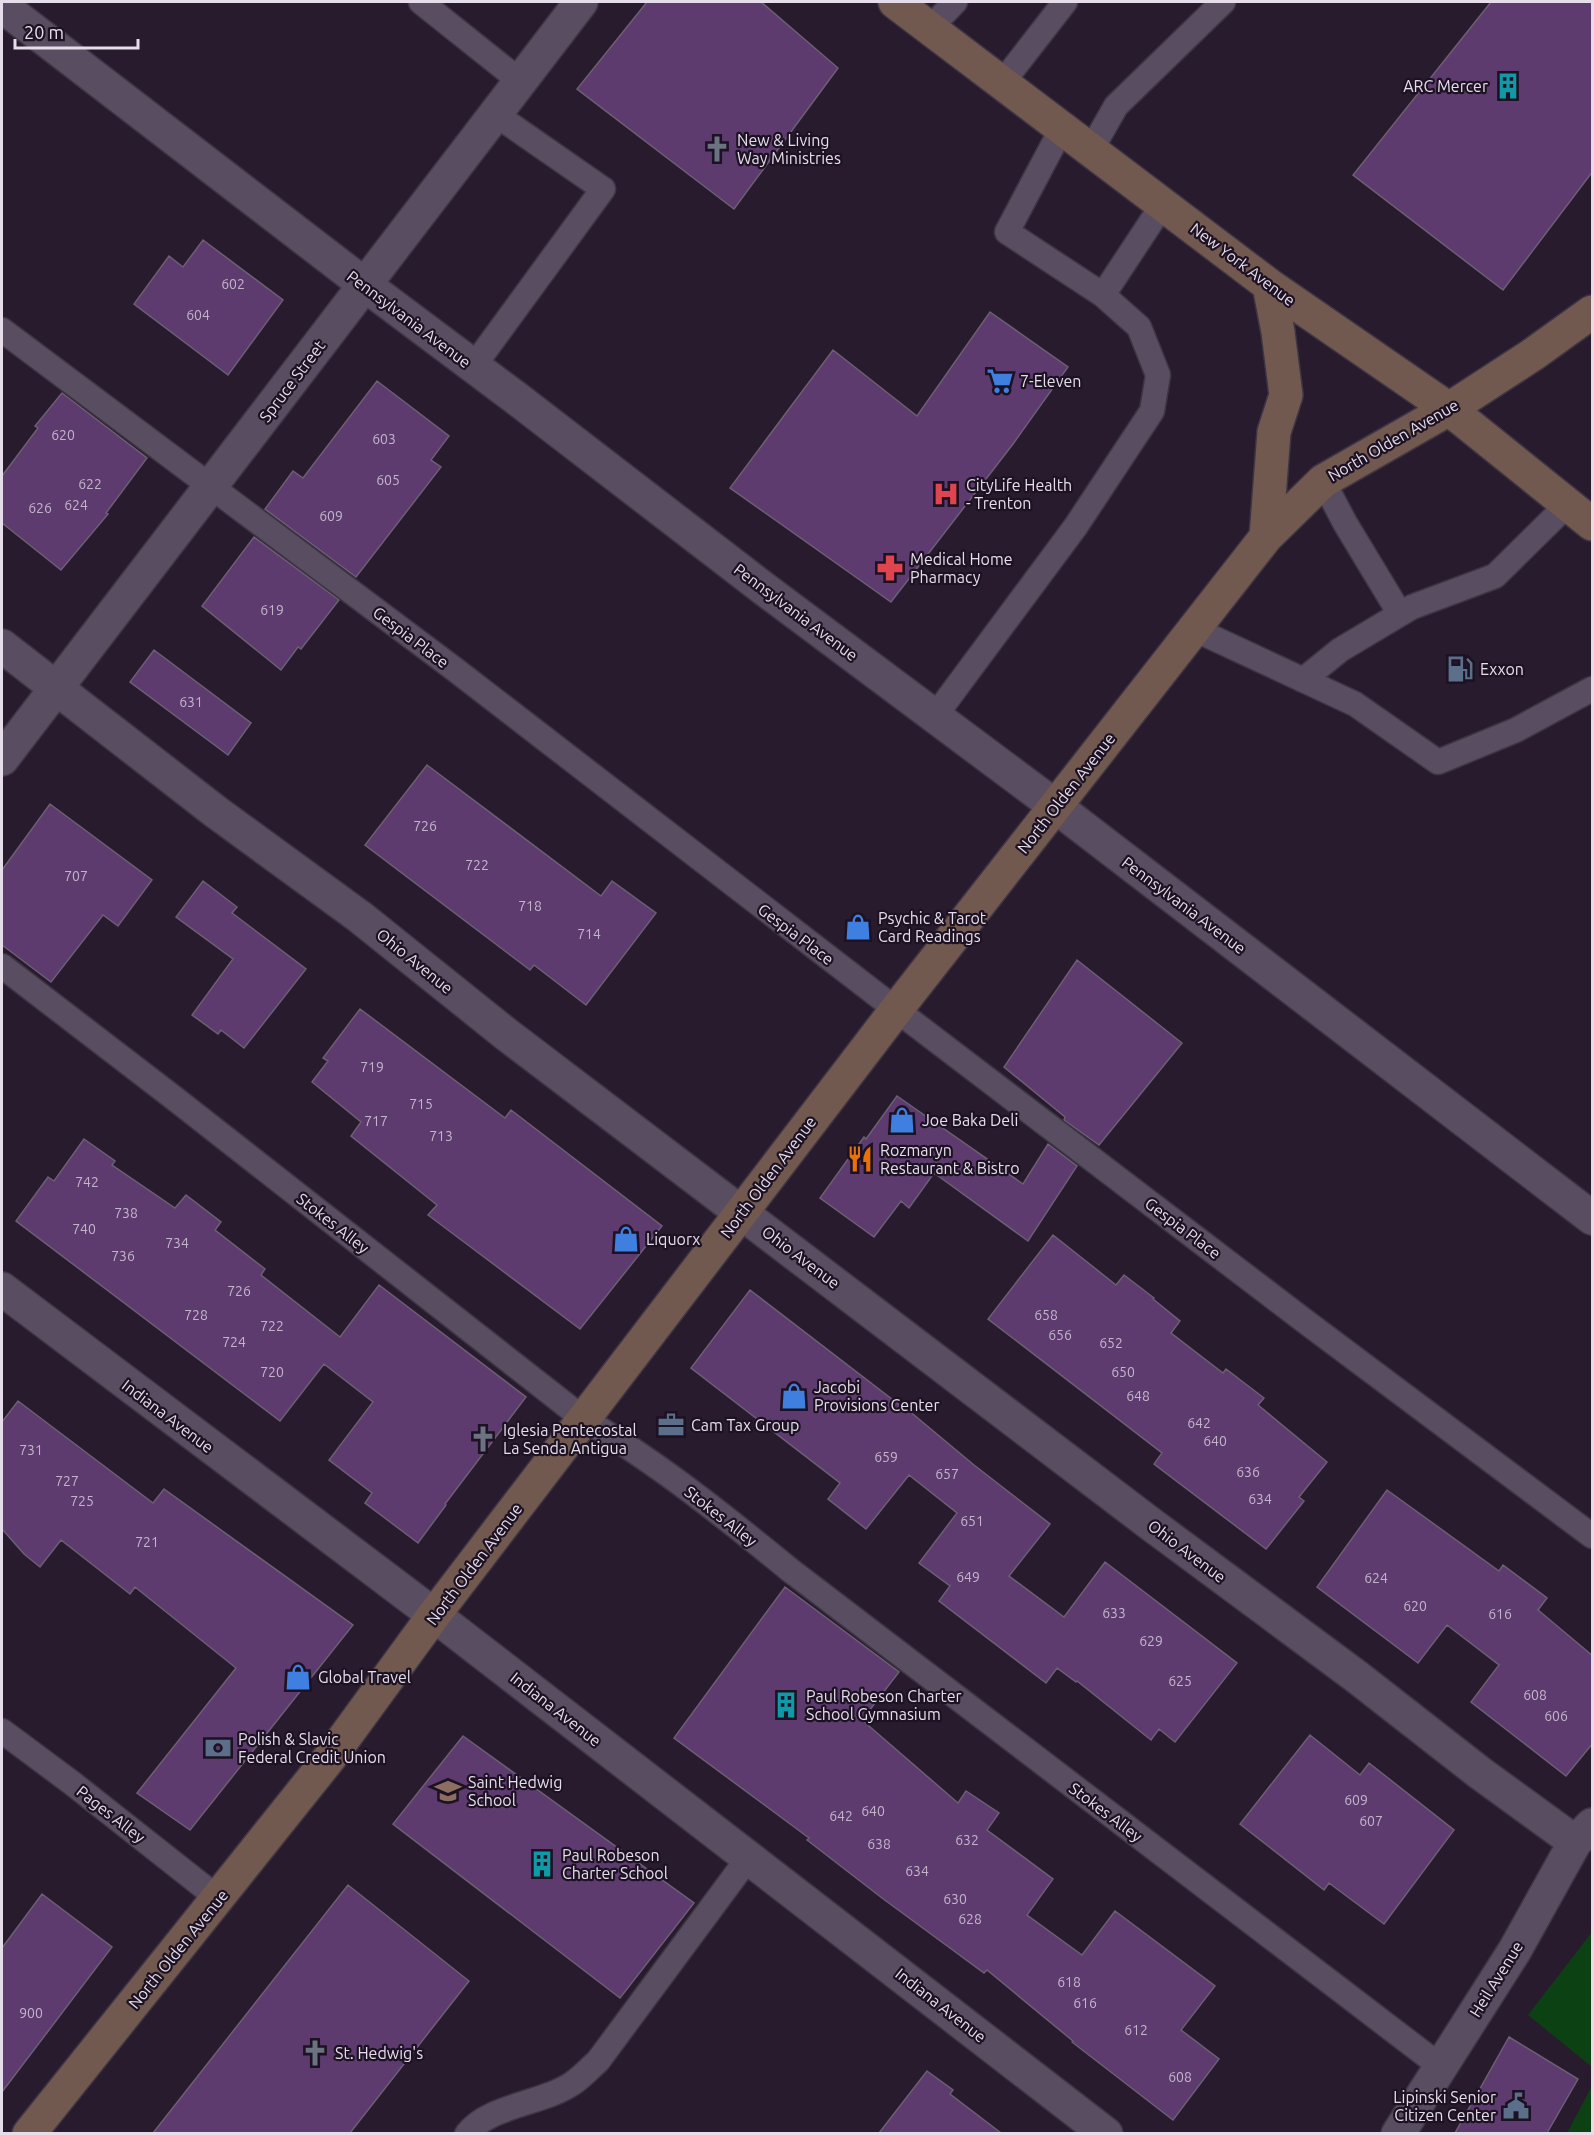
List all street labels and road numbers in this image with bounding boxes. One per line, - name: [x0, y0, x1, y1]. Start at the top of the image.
- street label: New York Avenue: [1187, 219, 1299, 309]
- street label: Pennsylvania Avenue: [344, 267, 474, 371]
- street label: Spruce Street: [255, 336, 329, 425]
- street label: North Olden Avenue: [1325, 395, 1461, 485]
- street label: Pennsylvania Avenue: [731, 560, 861, 664]
- street label: Gespia Place: [370, 603, 452, 671]
- street label: North Olden Avenue: [1014, 729, 1118, 857]
- street label: Pennsylvania Avenue: [1119, 853, 1249, 957]
- street label: Gespia Place: [755, 900, 837, 968]
- street label: Ohio Avenue: [373, 925, 457, 997]
- street label: North Olden Avenue: [716, 1113, 820, 1241]
- street label: Stokes Alley: [293, 1189, 373, 1257]
- street label: Gespia Place: [1142, 1194, 1224, 1262]
- street label: Ohio Avenue: [759, 1222, 843, 1292]
- street label: Indiana Avenue: [119, 1376, 217, 1456]
- street label: Stokes Alley: [681, 1482, 761, 1550]
- street label: North Olden Avenue: [422, 1500, 526, 1628]
- street label: Ohio Avenue: [1145, 1516, 1229, 1586]
- street label: Indiana Avenue: [507, 1668, 605, 1750]
- street label: Stokes Alley: [1066, 1779, 1146, 1845]
- street label: Pages Alley: [73, 1782, 149, 1846]
- street label: North Olden Avenue: [125, 1886, 231, 2012]
- street label: Heil Avenue: [1466, 1938, 1526, 2020]
- street label: Indiana Avenue: [892, 1964, 990, 2046]

